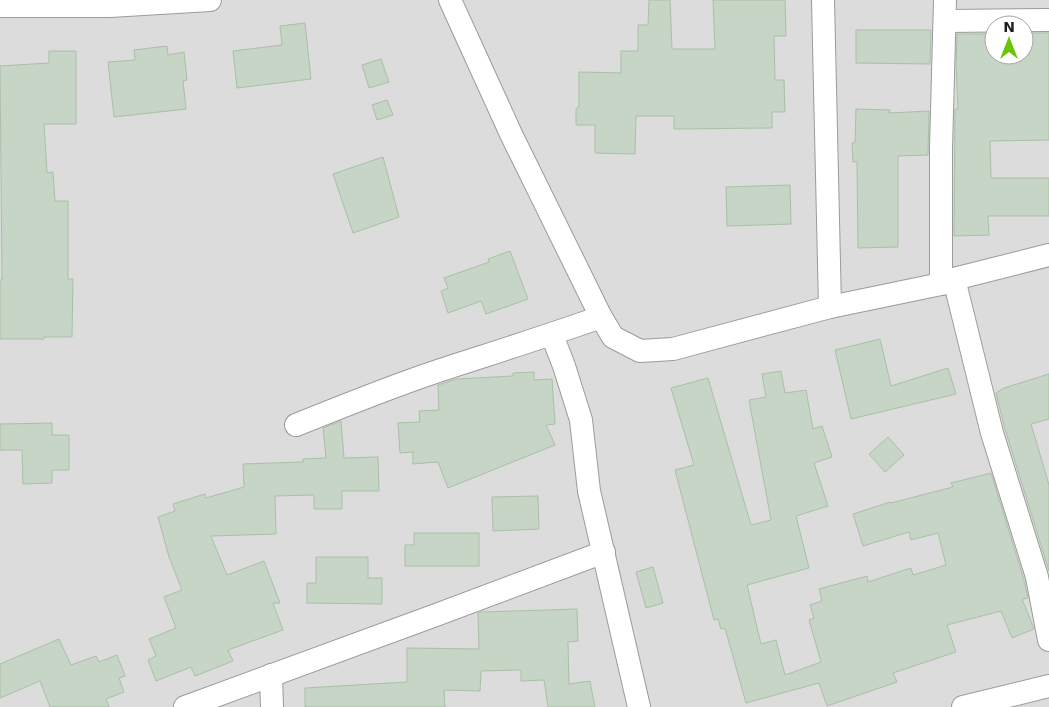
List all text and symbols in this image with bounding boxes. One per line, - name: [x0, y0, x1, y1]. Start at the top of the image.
- north arrow: [984, 15, 1034, 65]
- text: N: [1003, 19, 1015, 35]

